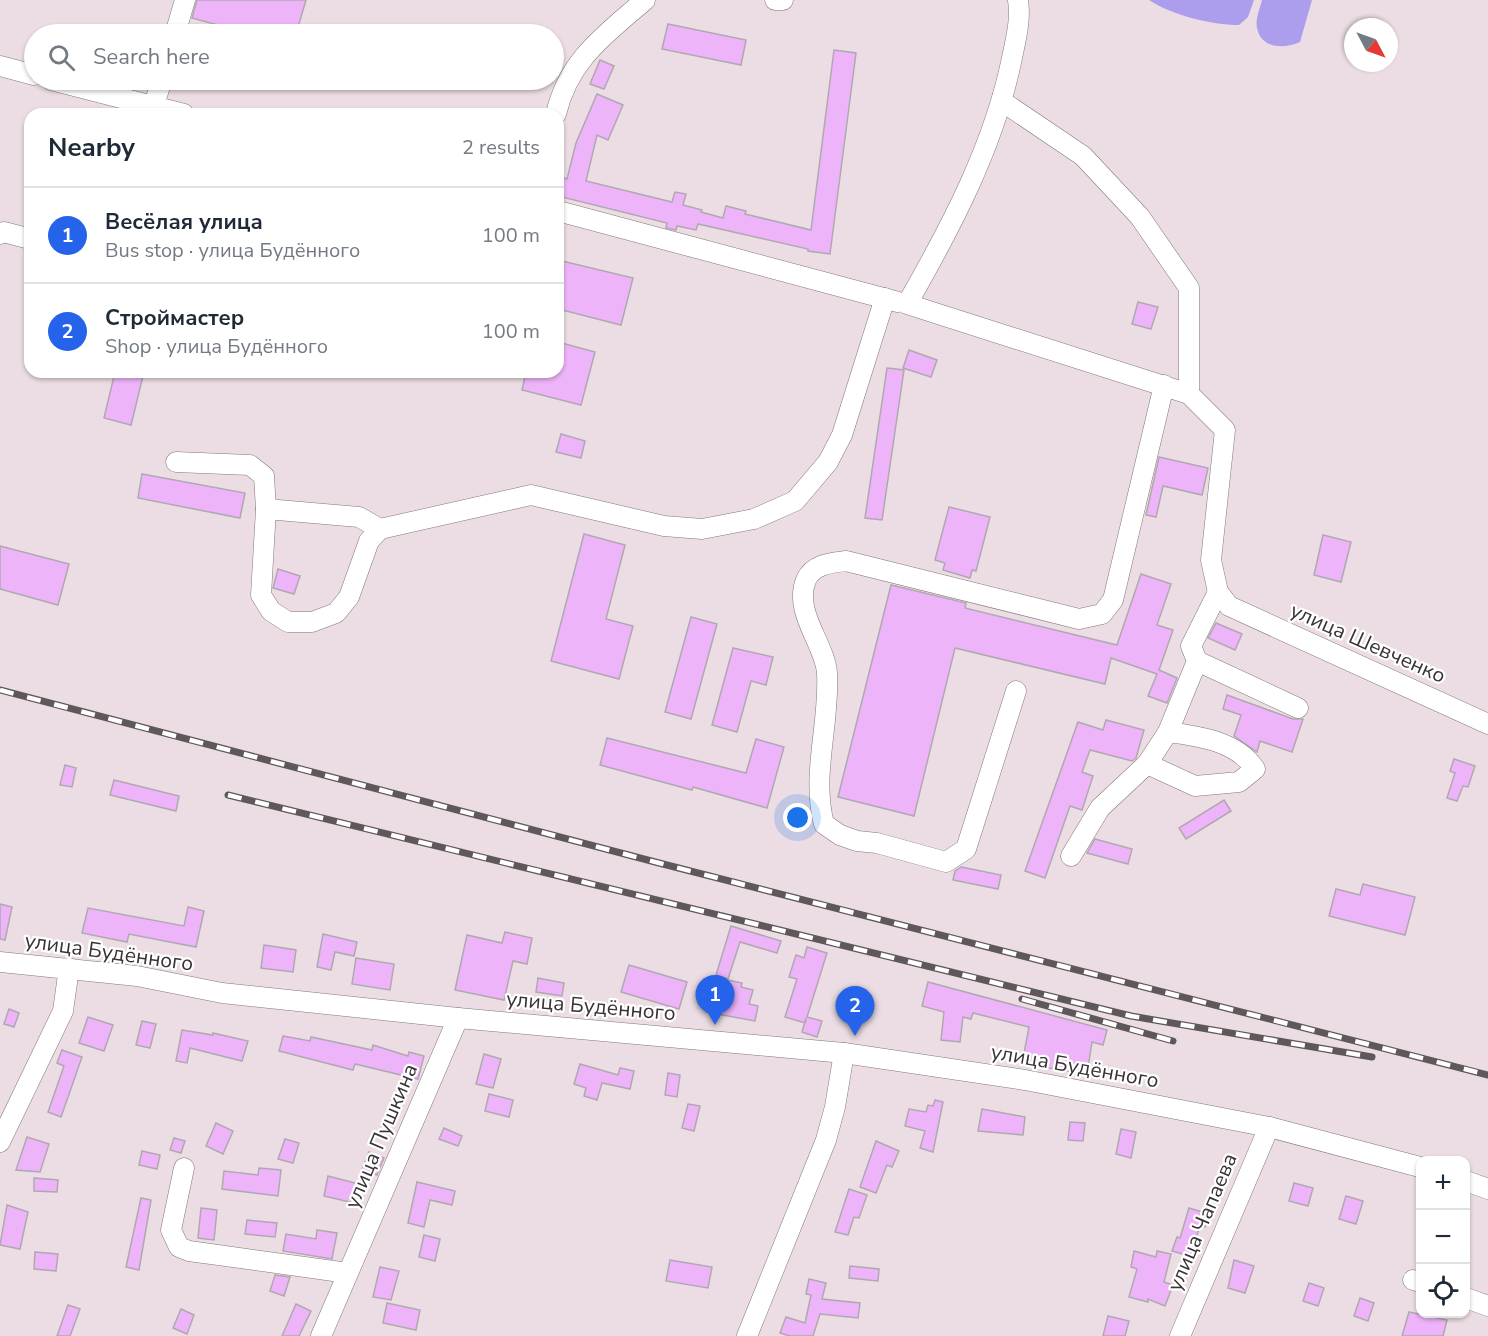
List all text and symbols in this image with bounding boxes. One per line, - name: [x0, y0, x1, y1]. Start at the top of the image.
- north arrow: [1344, 18, 1398, 72]
- search box: [24, 24, 564, 90]
- icon: search: [45, 41, 78, 74]
- text: Search here: [93, 42, 210, 72]
- text: Nearby: [48, 130, 135, 165]
- text: 2 results: [462, 134, 540, 161]
- text: Весёлая улица: [105, 207, 263, 237]
- text: 1: [62, 222, 74, 249]
- text: 100 m: [482, 222, 540, 249]
- text: Bus stop · улица Будённого: [105, 237, 360, 264]
- text: Строймастер: [105, 303, 244, 333]
- text: 2: [62, 318, 74, 345]
- text: 100 m: [482, 318, 540, 345]
- text: Shop · улица Будённого: [105, 333, 328, 360]
- street label: улица Шевченко: [1286, 596, 1450, 690]
- your location: [783, 803, 812, 832]
- street label: улица Будённого: [23, 926, 195, 978]
- pin: 1: [696, 976, 734, 1025]
- street label: улица Будённого: [505, 985, 677, 1027]
- pin: 2: [836, 986, 874, 1036]
- street label: улица Будённого: [989, 1037, 1161, 1095]
- street label: улица Пушкина: [338, 1059, 424, 1213]
- street label: улица Чапаева: [1160, 1149, 1244, 1295]
- map controls: [1416, 1156, 1470, 1318]
- button: +: [1416, 1156, 1470, 1210]
- button: −: [1416, 1210, 1470, 1264]
- button: locate: [1416, 1264, 1470, 1318]

